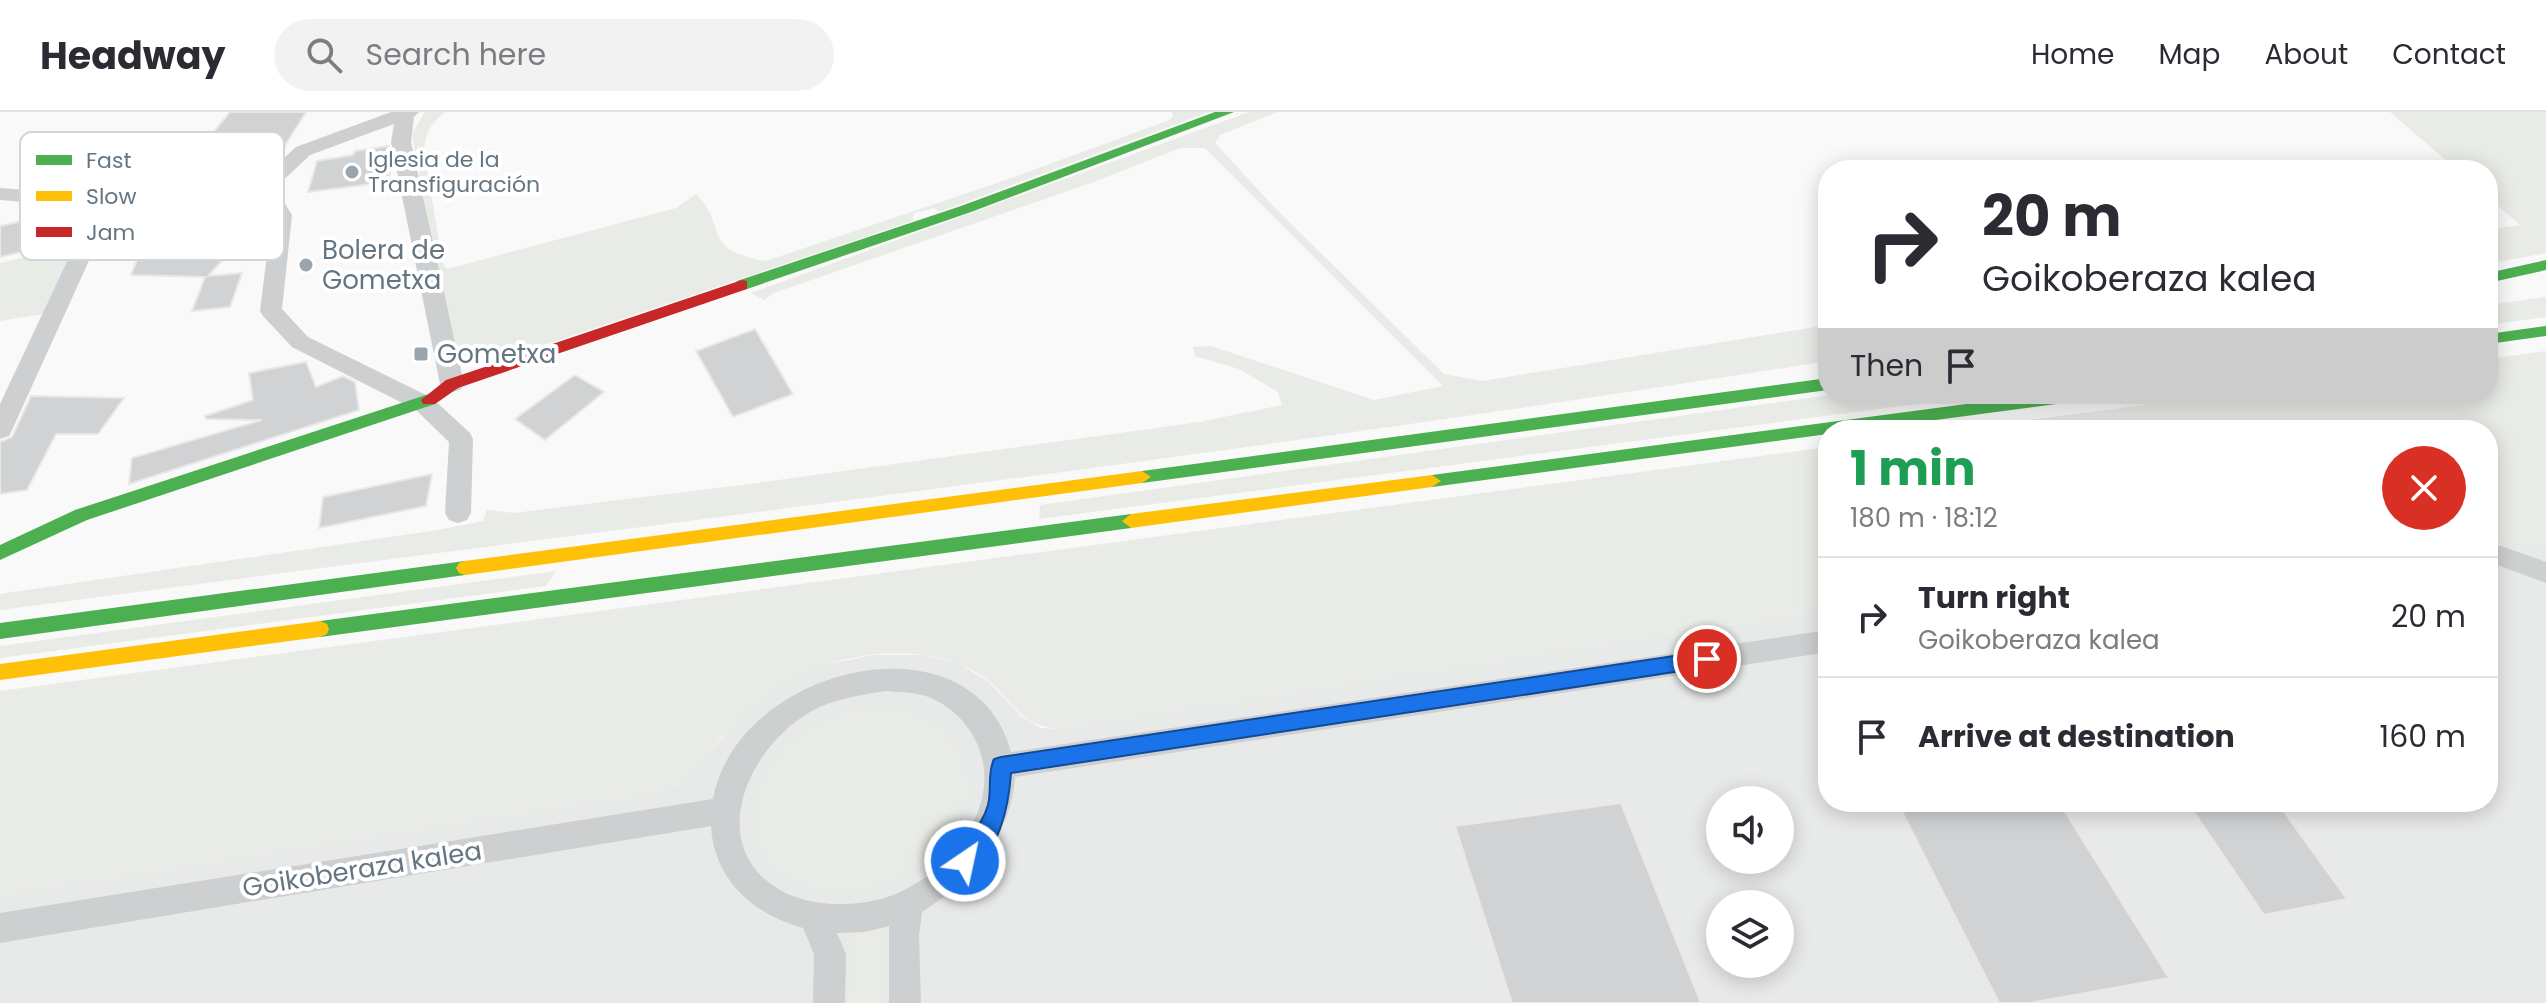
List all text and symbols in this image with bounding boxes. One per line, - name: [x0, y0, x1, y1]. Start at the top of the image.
- search box: [274, 19, 834, 91]
- text: Headway: [40, 29, 226, 82]
- icon: search: [302, 33, 346, 77]
- text: Search here: [366, 33, 546, 76]
- text: Home: [2031, 35, 2114, 74]
- text: Map: [2158, 35, 2220, 74]
- text: About: [2264, 35, 2348, 74]
- text: Contact: [2392, 35, 2506, 74]
- legend: [20, 132, 284, 260]
- place label: Iglesia de la Transfiguración: [368, 144, 540, 200]
- text: Fast: [86, 145, 131, 176]
- marker: Iglesia de la Transfiguración: [343, 163, 361, 181]
- text: 20 m: [1982, 177, 2122, 256]
- text: Slow: [86, 181, 136, 212]
- icon: right: [1850, 192, 1954, 296]
- text: Jam: [86, 217, 135, 248]
- place label: Bolera de Gometxa: [322, 232, 445, 298]
- text: Goikoberaza kalea: [1982, 253, 2317, 304]
- marker: Bolera de Gometxa: [297, 256, 315, 274]
- place label: Gometxa: [437, 336, 556, 372]
- text: Then: [1850, 344, 1923, 387]
- icon: arrive: [1939, 344, 1983, 388]
- marker: Gometxa: [412, 345, 430, 363]
- text: 1 min: [1850, 435, 1976, 502]
- button: close: [2382, 446, 2466, 530]
- text: 180 m · 18:12: [1850, 500, 1998, 536]
- text: Turn right: [1918, 576, 2070, 619]
- icon: right: [1850, 595, 1894, 639]
- text: 20 m: [2391, 595, 2466, 638]
- text: Goikoberaza kalea: [1918, 622, 2160, 658]
- pin: [1673, 625, 1741, 693]
- icon: arrive: [1685, 637, 1729, 681]
- icon: arrive: [1850, 715, 1894, 759]
- text: Arrive at destination: [1918, 715, 2235, 758]
- text: 160 m: [2380, 715, 2466, 758]
- map controls: [1706, 786, 1794, 978]
- button: sound: [1706, 786, 1794, 874]
- position arrow: [923, 819, 1007, 903]
- street label: Goikoberaza kalea: [240, 832, 484, 906]
- button: layers: [1706, 890, 1794, 978]

